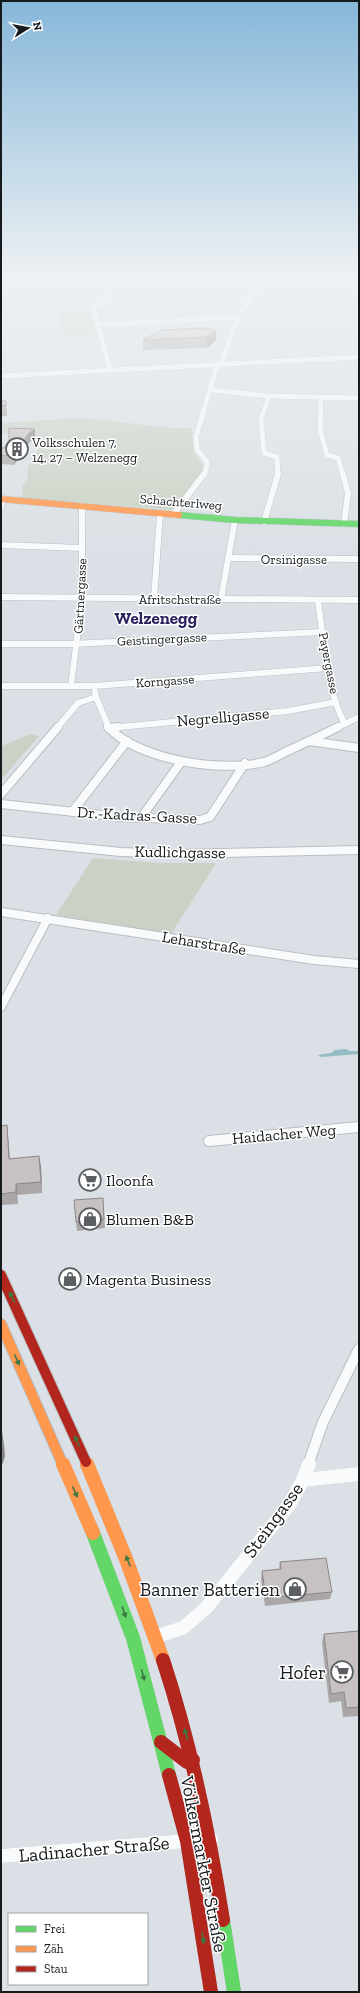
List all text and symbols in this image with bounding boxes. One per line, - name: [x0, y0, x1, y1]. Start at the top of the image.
- north arrow: [8, 8, 48, 48]
- text: N: [30, 21, 45, 32]
- place label: Volksschulen 7, 14, 27 – Welzenegg: [31, 435, 137, 465]
- building icon: Volksschulen 7, 14, 27 – Welzenegg: [4, 436, 30, 462]
- street label: Schachterlweg: [139, 491, 223, 513]
- street label: Orsinigasse: [261, 552, 327, 567]
- street label: Gärtnergasse: [71, 558, 89, 634]
- street label: Afritschstraße: [139, 592, 221, 607]
- district label: Welzenegg: [115, 608, 198, 628]
- street label: Geistingergasse: [117, 629, 207, 649]
- street label: Payergasse: [316, 631, 342, 695]
- street label: Korngasse: [135, 671, 195, 691]
- street label: Negrelligasse: [176, 703, 270, 731]
- street label: Dr.-Kadras-Gasse: [77, 802, 197, 828]
- street label: Kudlichgasse: [134, 842, 226, 862]
- street label: Leharstraße: [161, 927, 247, 959]
- street label: Haidacher Weg: [231, 1120, 337, 1148]
- supermarket icon: Iloonfa: [77, 1167, 103, 1193]
- place label: Iloonfa: [106, 1171, 154, 1190]
- shop icon: Blumen B&B: [77, 1206, 103, 1232]
- place label: Blumen B&B: [106, 1210, 194, 1229]
- shop icon: Magenta Business: [57, 1266, 83, 1292]
- place label: Magenta Business: [86, 1270, 211, 1289]
- one-way arrow: [9, 1291, 15, 1303]
- one-way arrow: [14, 1354, 20, 1366]
- one-way arrow: [74, 1436, 80, 1447]
- street label: Steingasse: [238, 1478, 308, 1562]
- one-way arrow: [72, 1486, 78, 1497]
- one-way arrow: [125, 1554, 131, 1566]
- shop icon: Banner Batterien: [282, 1576, 308, 1602]
- place label: Banner Batterien: [140, 1578, 280, 1601]
- one-way arrow: [121, 1607, 127, 1619]
- supermarket icon: Hofer: [329, 1659, 355, 1685]
- place label: Hofer: [280, 1661, 326, 1684]
- one-way arrow: [140, 1670, 146, 1682]
- one-way arrow: [183, 1727, 189, 1739]
- street label: Völkermarkter Straße: [175, 1773, 232, 1954]
- street label: Ladinacher Straße: [18, 1831, 170, 1867]
- legend: [8, 1913, 148, 1985]
- text: Frei: [44, 1922, 65, 1936]
- one-way arrow: [200, 1932, 206, 1944]
- text: Zäh: [44, 1942, 64, 1956]
- text: Stau: [44, 1962, 68, 1976]

